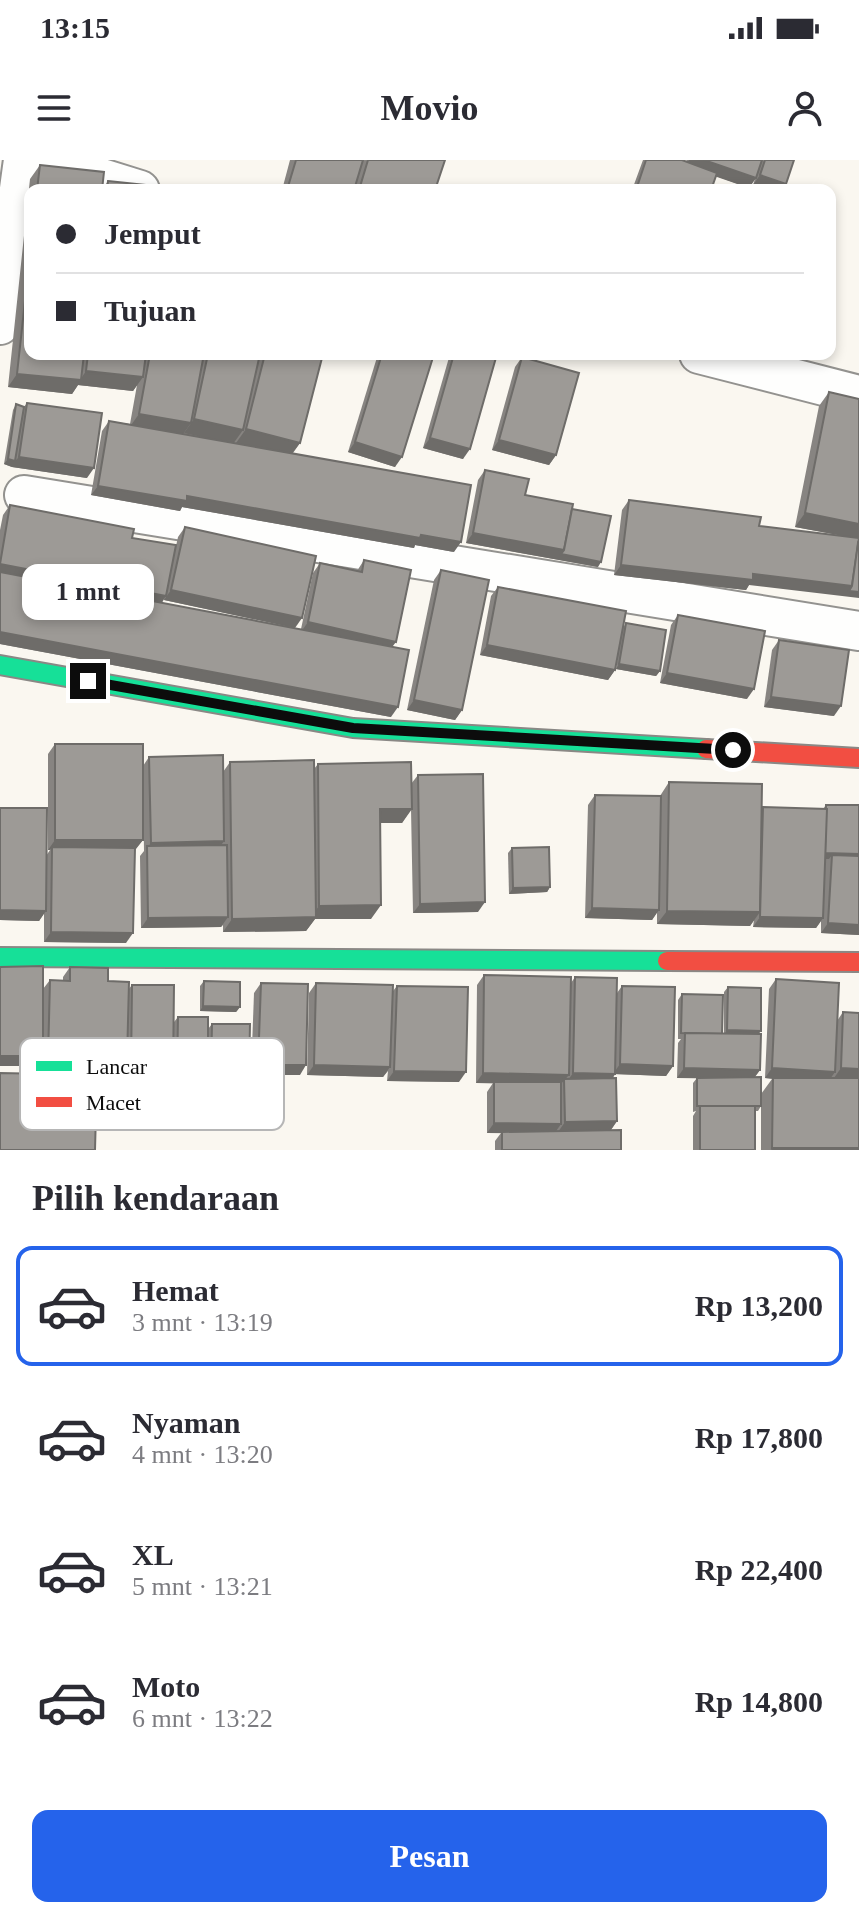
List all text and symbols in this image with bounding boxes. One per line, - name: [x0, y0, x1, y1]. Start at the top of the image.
- text: 13:15: [40, 11, 110, 44]
- icon: menu: [32, 86, 76, 130]
- icon: person: [783, 86, 827, 130]
- text: Movio: [381, 88, 478, 128]
- text: Jemput: [104, 217, 201, 250]
- text: Tujuan: [104, 294, 196, 327]
- callout: 1 mnt: [22, 565, 154, 621]
- text: 1 mnt: [56, 577, 120, 606]
- route end: [70, 663, 106, 699]
- route start: [715, 732, 751, 768]
- legend: [20, 1038, 284, 1130]
- text: Lancar: [86, 1054, 148, 1079]
- text: Macet: [86, 1090, 141, 1115]
- text: Pilih kendaraan: [32, 1178, 279, 1218]
- icon: car: [36, 1270, 108, 1342]
- text: Hemat: [132, 1274, 219, 1307]
- text: Rp 13,200: [695, 1289, 823, 1322]
- text: 3 mnt · 13:19: [132, 1308, 273, 1337]
- icon: car: [36, 1402, 108, 1474]
- text: Nyaman: [132, 1406, 240, 1439]
- text: Rp 17,800: [695, 1421, 823, 1454]
- text: 4 mnt · 13:20: [132, 1440, 273, 1469]
- icon: car: [36, 1534, 108, 1606]
- text: XL: [132, 1538, 174, 1571]
- text: Rp 22,400: [695, 1553, 823, 1586]
- text: 5 mnt · 13:21: [132, 1572, 273, 1601]
- icon: car: [36, 1666, 108, 1738]
- text: Moto: [132, 1670, 200, 1703]
- text: Rp 14,800: [695, 1685, 823, 1718]
- text: 6 mnt · 13:22: [132, 1704, 273, 1733]
- button: Pesan: [32, 1810, 827, 1902]

